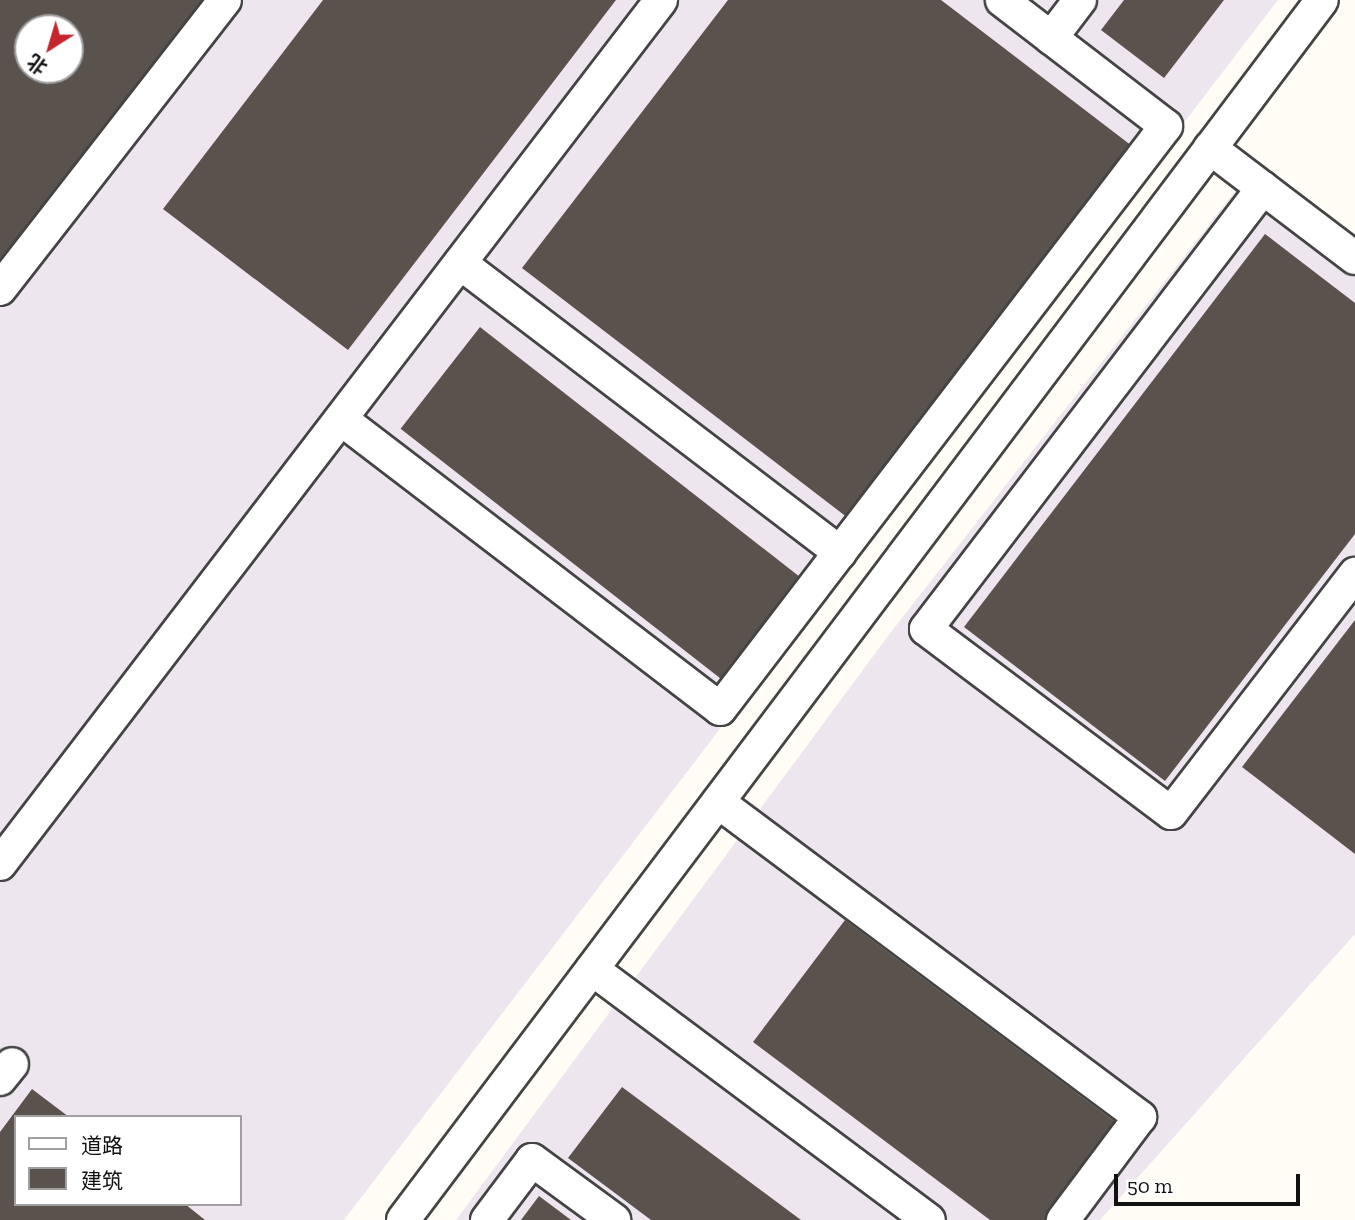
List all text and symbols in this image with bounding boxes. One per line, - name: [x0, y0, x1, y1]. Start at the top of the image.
- north arrow: [14, 14, 84, 84]
- text: 北: [23, 50, 52, 79]
- legend: [14, 1115, 242, 1206]
- text: 道路: [81, 1133, 123, 1158]
- scale bar: [1117, 1160, 1302, 1204]
- text: 建筑: [81, 1168, 123, 1193]
- text: 50 m: [1127, 1173, 1173, 1198]

